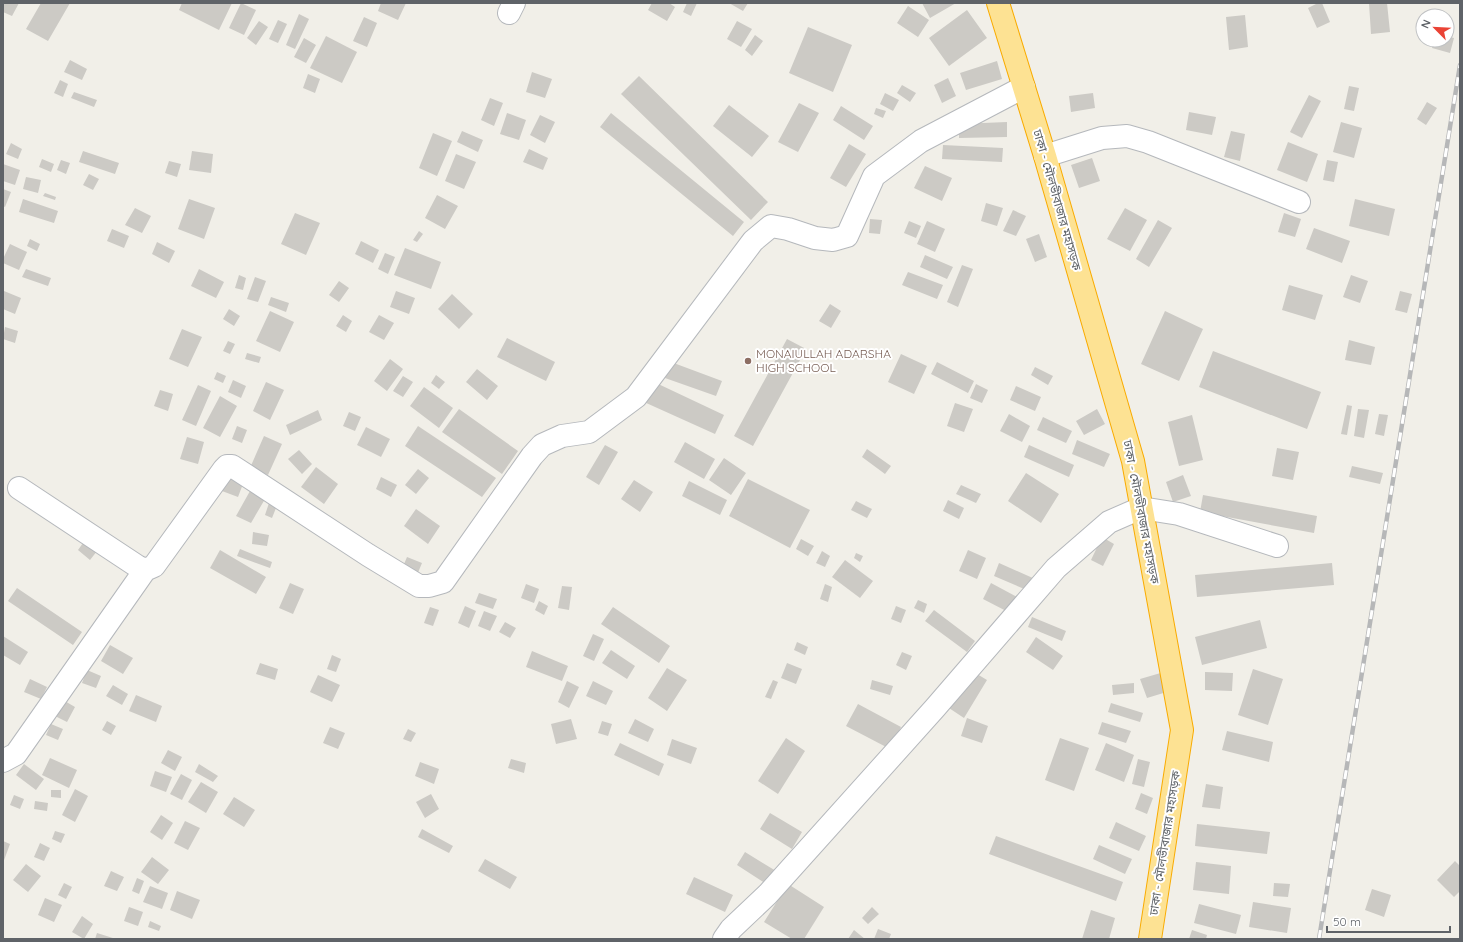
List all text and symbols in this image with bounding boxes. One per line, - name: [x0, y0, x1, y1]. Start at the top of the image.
- north arrow: [1415, 8, 1455, 48]
- text: N: [1418, 17, 1434, 30]
- street label: ঢাকা - মৌলভীবাজার মহাসড়ক: [1030, 127, 1085, 272]
- place label: MONAIULLAH ADARSHA HIGH SCHOOL: [756, 346, 891, 375]
- marker: MONAIULLAH ADARSHA HIGH SCHOOL: [743, 356, 753, 366]
- street label: ঢাকা - মৌলভীবাজার মহাসড়ক: [1120, 438, 1163, 585]
- street label: ঢাকা - মৌলভীবাজার মহাসড়ক: [1146, 769, 1183, 917]
- scale bar: [1327, 908, 1450, 934]
- text: 50 m: [1333, 914, 1361, 929]

